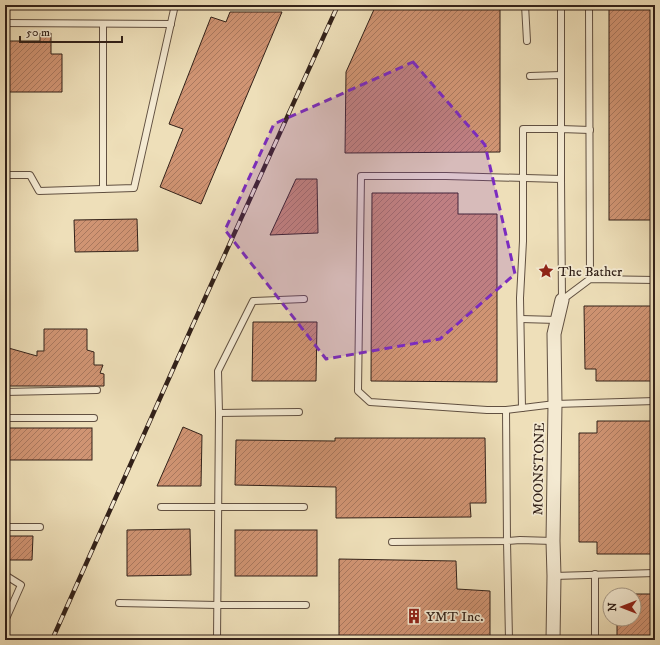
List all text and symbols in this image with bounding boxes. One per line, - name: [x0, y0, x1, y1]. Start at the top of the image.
- scale bar: [20, 18, 122, 44]
- text: 50 m: [26, 25, 50, 40]
- place icon: The Bather: [537, 262, 555, 280]
- place label: The Bather: [558, 263, 623, 281]
- street label: MOONSTONE: [529, 422, 549, 516]
- north arrow: [602, 587, 642, 627]
- text: N: [606, 602, 620, 612]
- building icon: YMT Inc.: [405, 607, 423, 625]
- place label: YMT Inc.: [426, 608, 484, 626]

